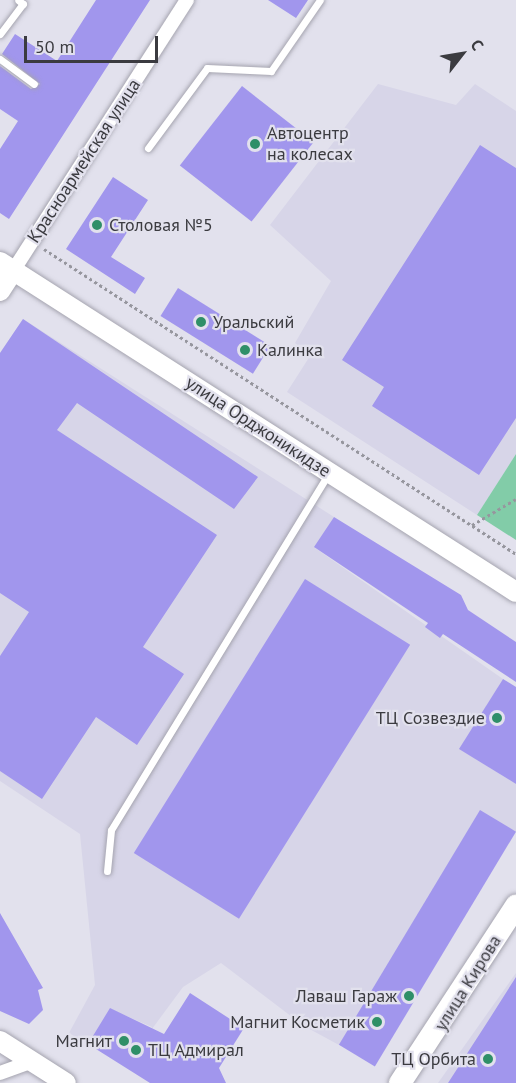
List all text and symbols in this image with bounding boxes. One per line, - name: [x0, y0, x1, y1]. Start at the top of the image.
- scale bar: [27, 24, 160, 62]
- north arrow: [432, 24, 492, 84]
- text: 50 m: [35, 35, 74, 58]
- text: С: [467, 36, 488, 54]
- street label: Красноармейская улица: [23, 75, 145, 247]
- place label: Автоцентр на колесах: [267, 123, 353, 166]
- marker: Автоцентр на колесах: [248, 137, 262, 151]
- place label: Столовая №5: [109, 214, 213, 236]
- marker: Столовая №5: [90, 218, 104, 232]
- place label: Уральский: [213, 311, 294, 333]
- marker: Уральский: [194, 315, 208, 329]
- place label: Калинка: [257, 339, 323, 361]
- marker: Калинка: [238, 343, 252, 357]
- street label: улица Орджоникидзе: [181, 372, 335, 482]
- place label: ТЦ Созвездие: [376, 707, 485, 729]
- marker: ТЦ Созвездие: [490, 711, 504, 725]
- street label: улица Кирова: [430, 931, 506, 1035]
- place label: Лаваш Гараж: [295, 985, 397, 1007]
- marker: Лаваш Гараж: [402, 989, 416, 1003]
- place label: Магнит Косметик: [230, 1011, 365, 1033]
- marker: Магнит Косметик: [370, 1015, 384, 1029]
- place label: Магнит: [55, 1030, 112, 1052]
- marker: Магнит: [117, 1034, 131, 1048]
- place label: ТЦ Адмирал: [148, 1039, 244, 1061]
- marker: ТЦ Адмирал: [129, 1043, 143, 1057]
- place label: ТЦ Орбита: [391, 1048, 476, 1070]
- marker: ТЦ Орбита: [481, 1052, 495, 1066]

